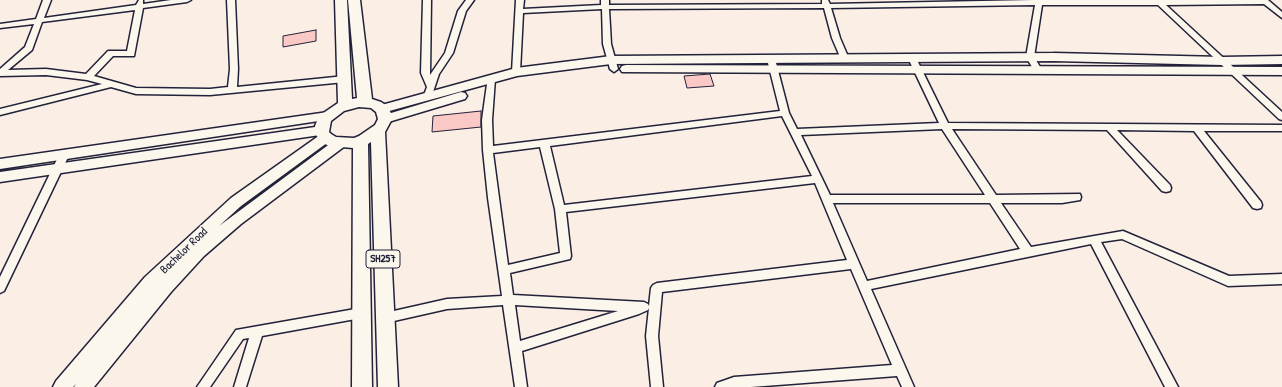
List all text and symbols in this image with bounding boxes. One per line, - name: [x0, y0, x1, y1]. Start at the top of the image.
- street label: Bachelor Road: [157, 225, 211, 277]
- road number: SH257: [366, 250, 400, 268]

